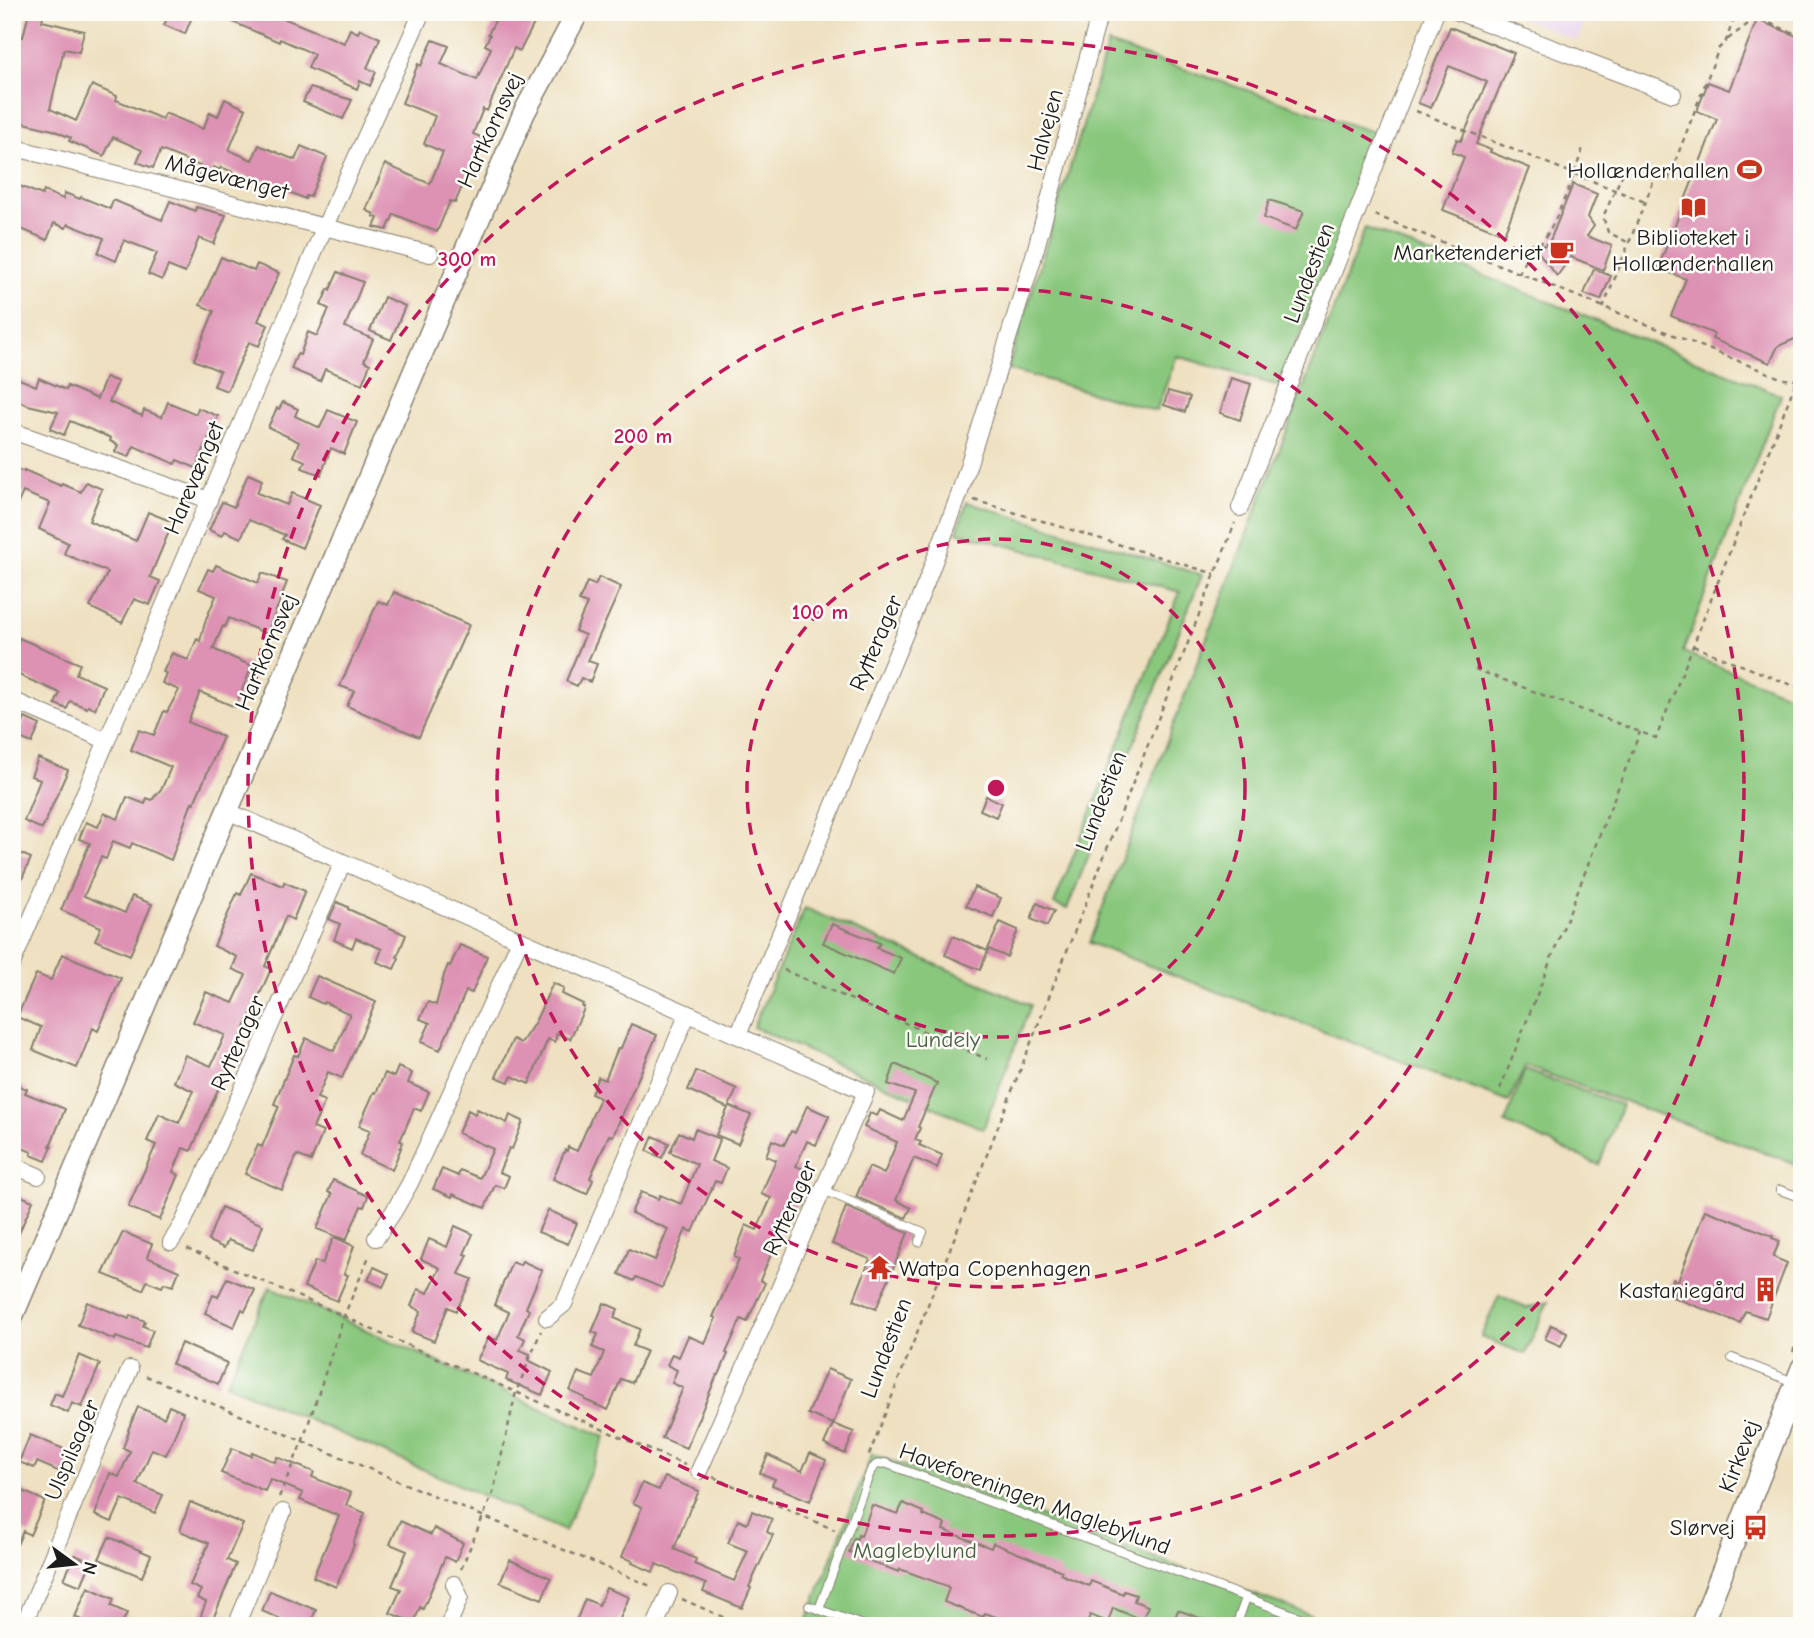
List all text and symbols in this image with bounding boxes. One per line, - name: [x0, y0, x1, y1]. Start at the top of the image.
- street label: Hartkornsvej: [451, 68, 529, 192]
- street label: Halvejen: [1021, 86, 1069, 174]
- street label: Mågevænget: [163, 149, 293, 206]
- sports icon: Hollænderhallen: [1735, 156, 1763, 184]
- place label: Hollænderhallen: [1567, 157, 1729, 184]
- library icon: Biblioteket i Hollænderhallen: [1679, 193, 1707, 221]
- street label: Lundestien: [1278, 219, 1340, 327]
- place label: Biblioteket i Hollænderhallen: [1612, 224, 1774, 277]
- cafe icon: Marketenderiet: [1548, 238, 1576, 266]
- place label: Marketenderiet: [1393, 239, 1543, 266]
- text: 300 m: [438, 247, 496, 271]
- street label: Harevænget: [158, 416, 230, 538]
- text: 200 m: [614, 424, 672, 448]
- street label: Hartkornsvej: [229, 589, 303, 715]
- street label: Rytterager: [844, 590, 909, 695]
- text: 100 m: [792, 600, 848, 624]
- street label: Lundestien: [1070, 747, 1132, 855]
- centre of rings: [984, 776, 1008, 800]
- street label: Rytterager: [205, 990, 271, 1095]
- park label: Lundely: [906, 1026, 981, 1053]
- street label: Rytterager: [757, 1155, 823, 1260]
- temple icon: Watpa Copenhagen: [865, 1254, 893, 1282]
- place label: Watpa Copenhagen: [899, 1255, 1091, 1282]
- building icon: Kastaniegård: [1751, 1276, 1779, 1304]
- place label: Kastaniegård: [1619, 1277, 1745, 1304]
- street label: Lundestien: [855, 1294, 917, 1402]
- street label: Ulspilsager: [39, 1395, 106, 1505]
- street label: Kirkevej: [1713, 1416, 1765, 1496]
- street label: Haveforeningen Maglebylund: [896, 1437, 1174, 1561]
- bus stop icon: Slørvej: [1741, 1513, 1769, 1541]
- place label: Slørvej: [1670, 1514, 1735, 1541]
- north arrow: [38, 1530, 108, 1600]
- park label: Maglebylund: [853, 1536, 977, 1564]
- text: N: [77, 1559, 102, 1577]

